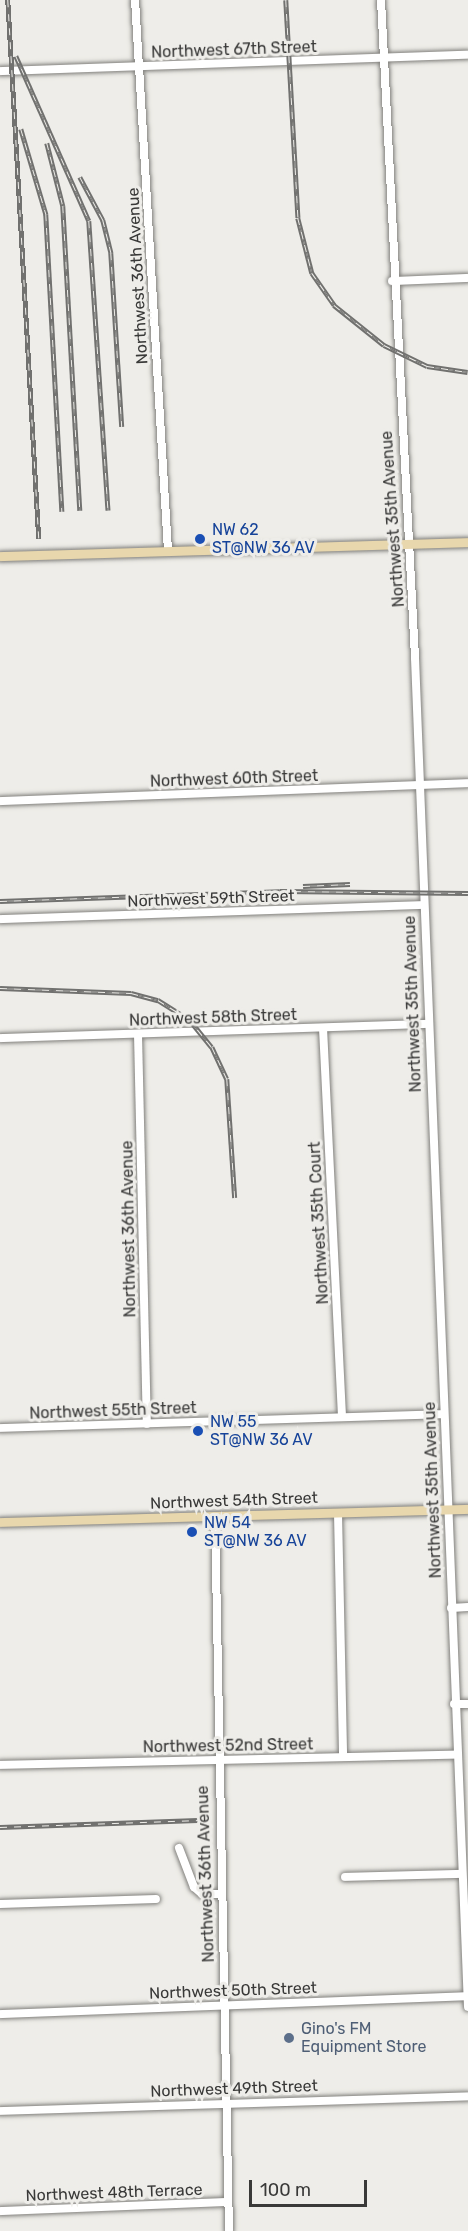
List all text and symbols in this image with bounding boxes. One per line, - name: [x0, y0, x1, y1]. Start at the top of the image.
- street label: Northwest 67th Street: [151, 38, 317, 62]
- street label: Northwest 36th Avenue: [124, 187, 152, 365]
- street label: Northwest 35th Avenue: [377, 430, 409, 608]
- place label: NW 62 ST@NW 36 AV: [212, 520, 315, 558]
- marker: NW 62 ST@NW 36 AV: [193, 532, 207, 546]
- street label: Northwest 60th Street: [150, 766, 318, 792]
- street label: Northwest 59th Street: [127, 886, 295, 912]
- street label: Northwest 35th Avenue: [400, 915, 426, 1093]
- street label: Northwest 58th Street: [129, 1005, 297, 1031]
- street label: Northwest 36th Avenue: [118, 1140, 140, 1318]
- street label: Northwest 35th Court: [305, 1141, 333, 1305]
- street label: Northwest 55th Street: [29, 1398, 197, 1424]
- street label: Northwest 35th Avenue: [420, 1401, 446, 1579]
- place label: NW 55 ST@NW 36 AV: [210, 1412, 313, 1450]
- marker: NW 55 ST@NW 36 AV: [191, 1424, 205, 1438]
- street label: Northwest 54th Street: [150, 1488, 318, 1514]
- place label: NW 54 ST@NW 36 AV: [204, 1513, 307, 1551]
- marker: NW 54 ST@NW 36 AV: [185, 1525, 199, 1539]
- street label: Northwest 52nd Street: [143, 1735, 313, 1757]
- street label: Northwest 36th Avenue: [193, 1785, 219, 1963]
- street label: Northwest 50th Street: [149, 1978, 317, 2004]
- place label: Gino's FM Equipment Store: [301, 2019, 426, 2057]
- marker: Gino's FM Equipment Store: [282, 2031, 296, 2045]
- street label: Northwest 49th Street: [150, 2076, 318, 2102]
- scale bar: [252, 2168, 370, 2206]
- text: 100 m: [260, 2179, 311, 2201]
- street label: Northwest 48th Terrace: [25, 2180, 203, 2206]

